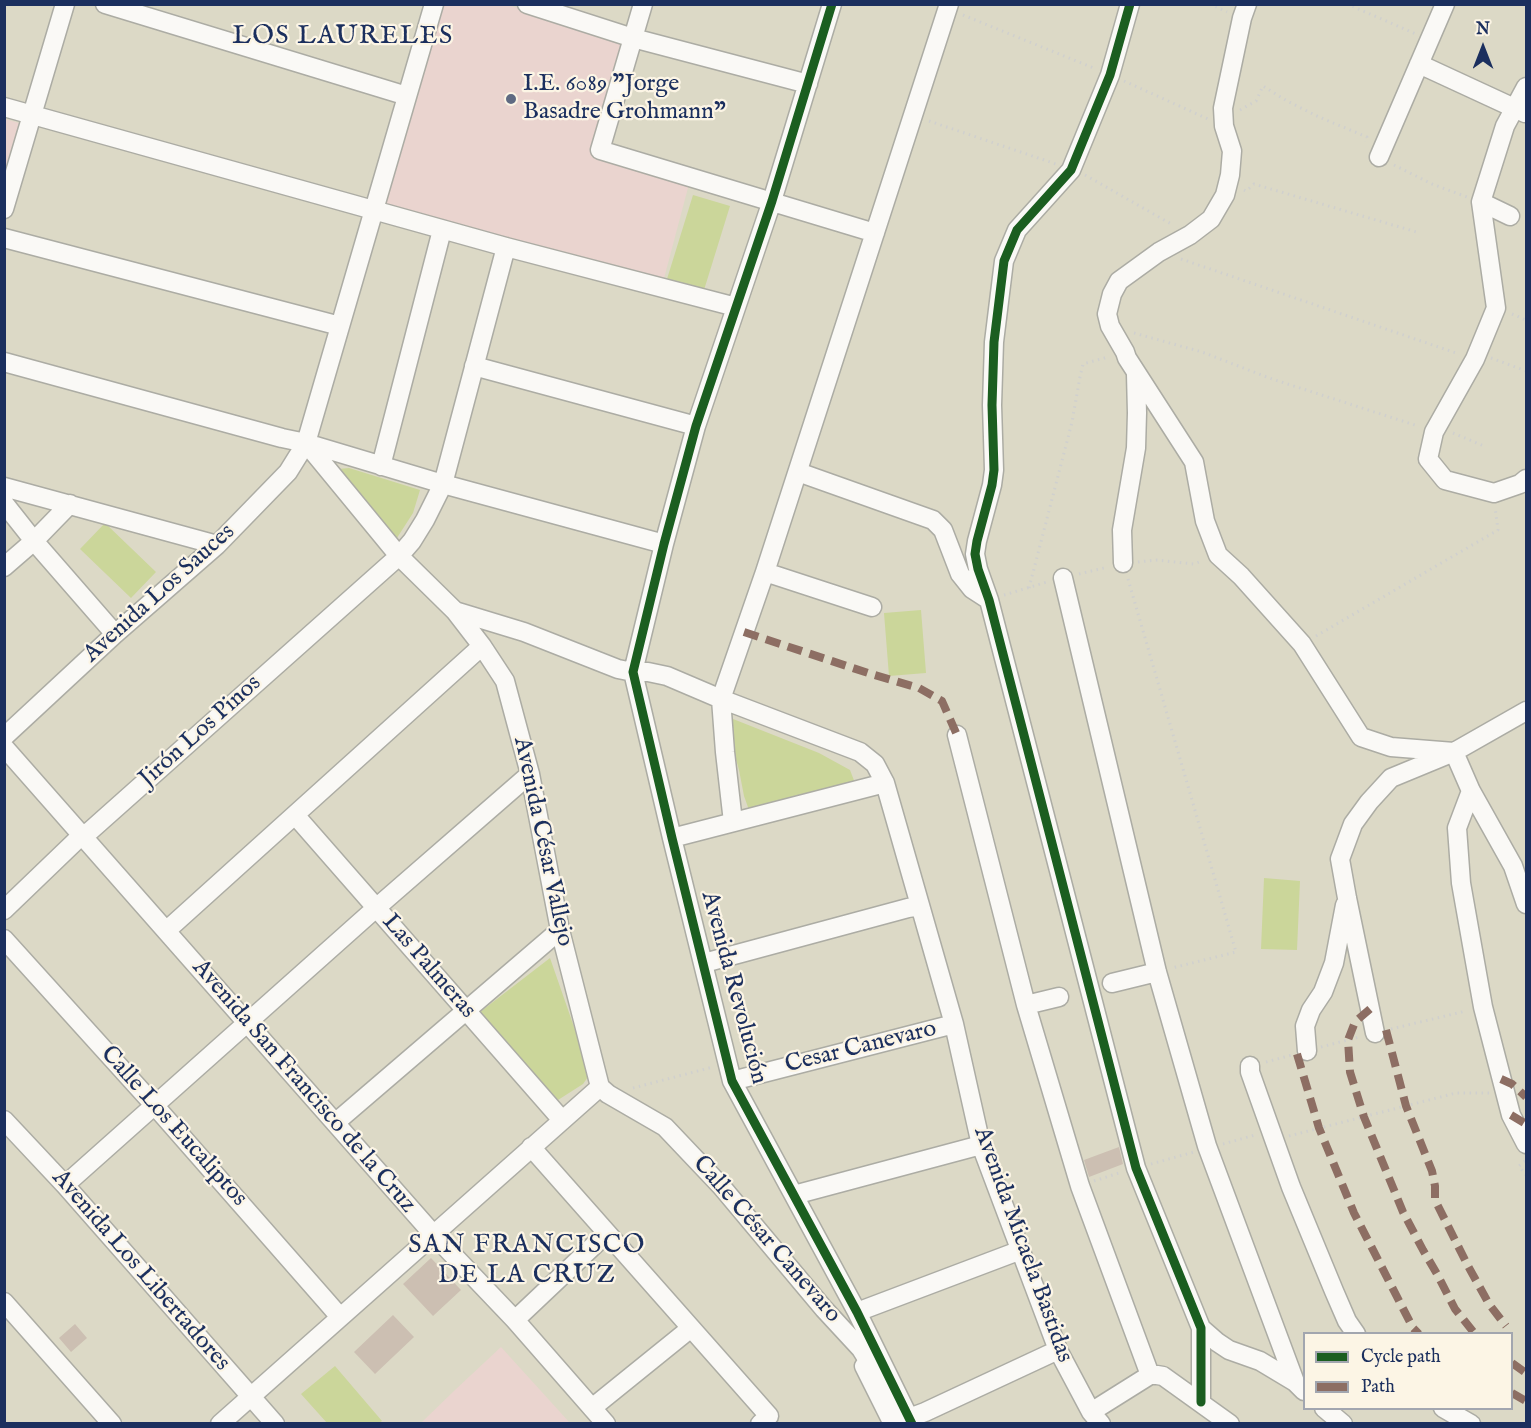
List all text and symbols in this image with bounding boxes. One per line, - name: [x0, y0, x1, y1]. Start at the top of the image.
- north arrow: [1453, 18, 1513, 78]
- text: N: [1476, 20, 1490, 40]
- district label: LOS LAURELES: [232, 22, 454, 54]
- place label: I.E. 6089 "Jorge Basadre Grohmann": [523, 71, 726, 127]
- marker: I.E. 6089 "Jorge Basadre Grohmann": [504, 92, 518, 106]
- street label: Avenida Los Sauces: [78, 519, 242, 669]
- street label: Jirón Los Pinos: [134, 670, 268, 794]
- street label: Avenida César Vallejo: [506, 735, 578, 949]
- street label: Avenida Revolución: [693, 888, 773, 1088]
- street label: Las Palmeras: [375, 909, 481, 1025]
- street label: Avenida San Francisco de la Cruz: [185, 954, 421, 1220]
- street label: Cesar Canevaro: [782, 1015, 940, 1081]
- street label: Calle Los Eucaliptos: [93, 1041, 253, 1213]
- street label: Avenida Micaela Bastidas: [966, 1123, 1078, 1367]
- street label: Calle César Canevaro: [686, 1151, 846, 1329]
- street label: Avenida Los Libertadores: [45, 1164, 235, 1378]
- district label: SAN FRANCISCO DE LA CRUZ: [408, 1231, 646, 1292]
- legend: [1303, 1332, 1513, 1410]
- text: Cycle path: [1361, 1346, 1441, 1369]
- text: Path: [1361, 1376, 1395, 1399]

